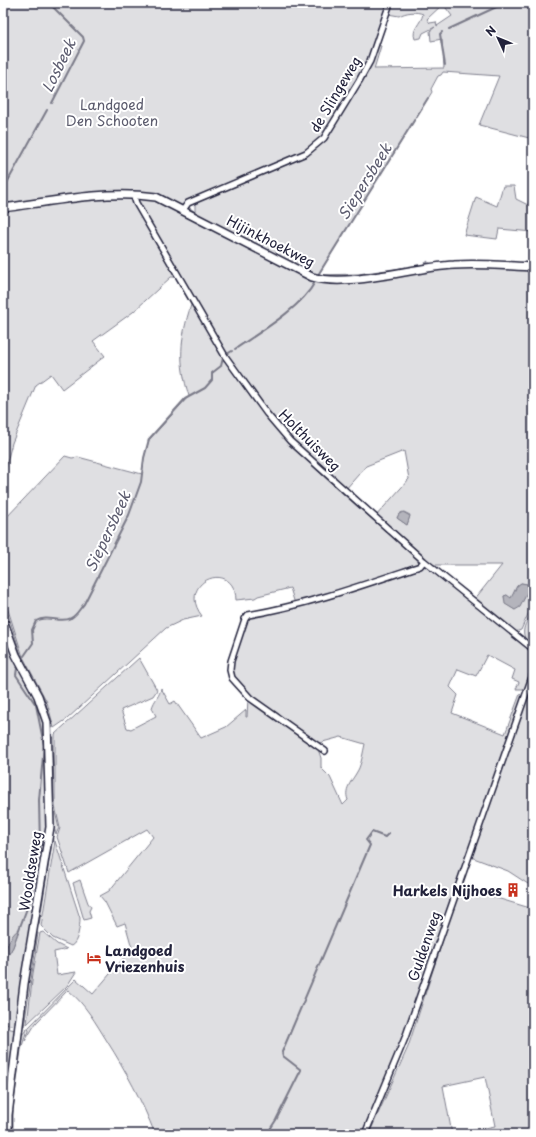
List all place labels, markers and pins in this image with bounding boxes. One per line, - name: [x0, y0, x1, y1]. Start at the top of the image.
- place label: Harkels Nijhoes: [393, 880, 502, 901]
- building icon: Harkels Nijhoes: [505, 882, 521, 898]
- place label: Landgoed Vriezenhuis: [105, 940, 185, 977]
- hotel icon: Landgoed Vriezenhuis: [86, 950, 102, 966]

